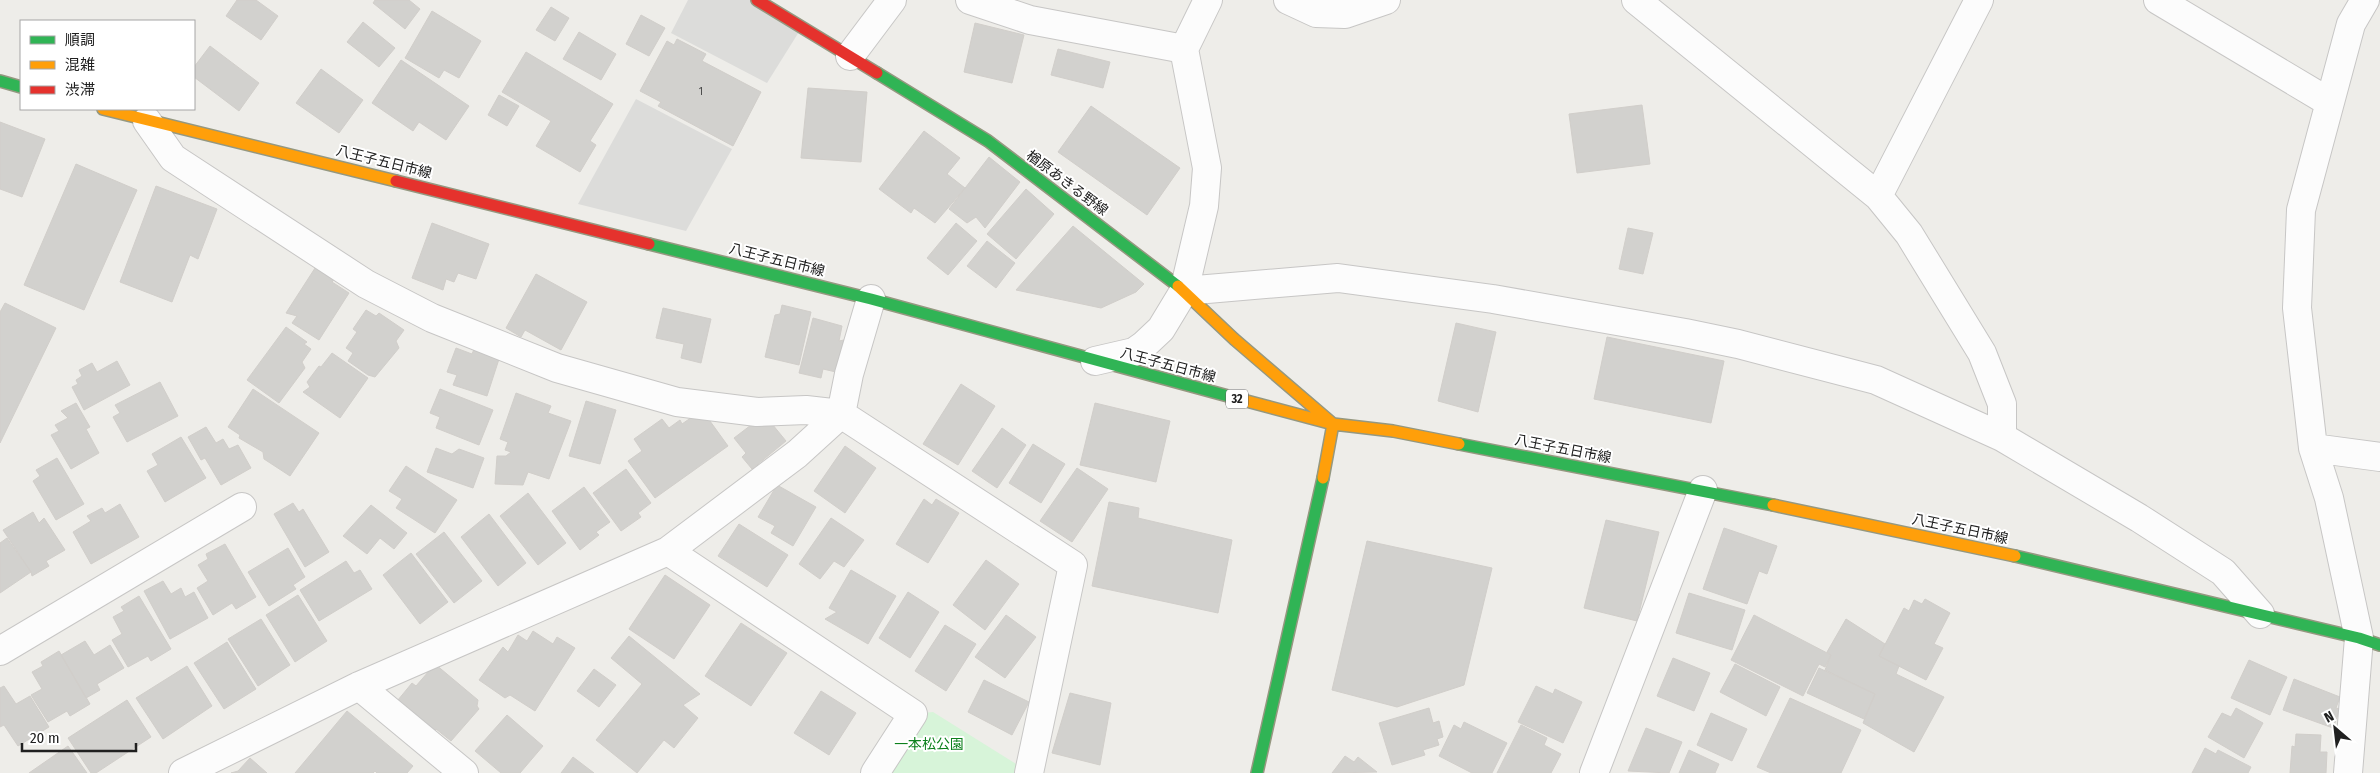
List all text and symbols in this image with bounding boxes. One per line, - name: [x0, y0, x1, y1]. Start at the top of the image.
- legend: [20, 20, 195, 110]
- text: 順調: [65, 31, 95, 49]
- text: 混雑: [65, 56, 95, 74]
- text: 渋滞: [65, 81, 95, 99]
- house number: 1: [699, 85, 703, 98]
- street label: 八王子五日市線: [334, 142, 434, 182]
- street label: 楢原あきる野線: [1023, 147, 1111, 219]
- street label: 八王子五日市線: [727, 240, 827, 280]
- street label: 八王子五日市線: [1118, 344, 1218, 386]
- road number: 32: [1226, 389, 1248, 408]
- street label: 八王子五日市線: [1513, 431, 1613, 467]
- street label: 八王子五日市線: [1910, 510, 2010, 548]
- north arrow: [2310, 703, 2360, 753]
- text: N: [2321, 707, 2337, 726]
- scale bar: [22, 720, 136, 752]
- text: 20 m: [30, 729, 60, 747]
- park label: 一本松公園: [894, 736, 964, 753]

